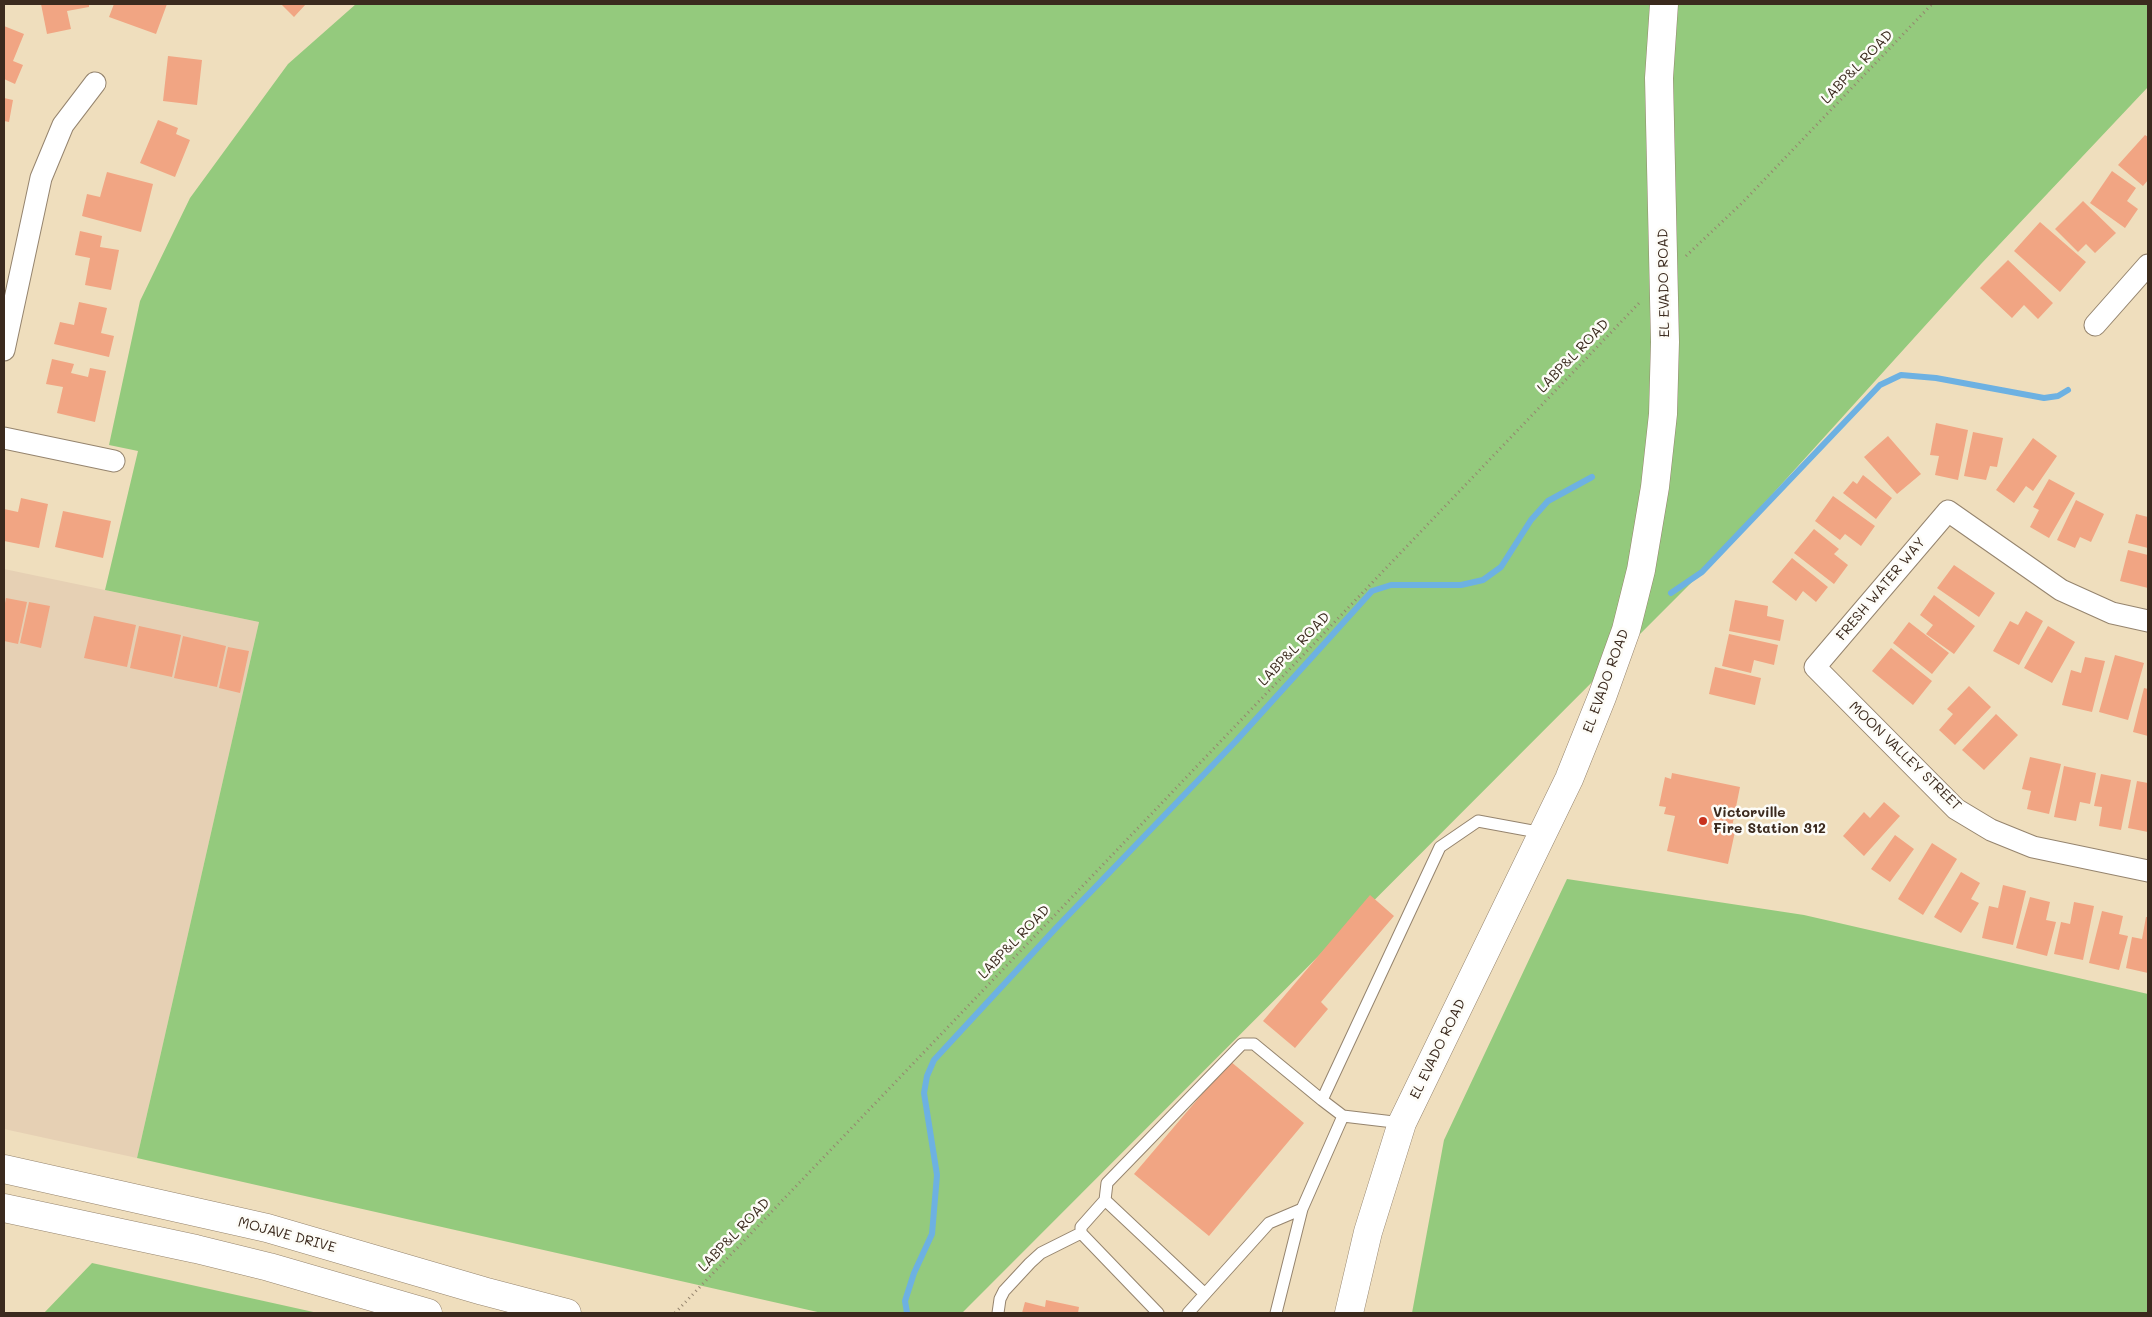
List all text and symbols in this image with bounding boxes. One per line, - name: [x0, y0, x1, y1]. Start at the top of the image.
- street label: LABP&L ROAD: [1818, 27, 1896, 107]
- street label: EL EVADO ROAD: [1655, 228, 1673, 338]
- street label: LABP&L ROAD: [1534, 316, 1612, 396]
- street label: FRESH WATER WAY: [1833, 534, 1929, 644]
- street label: LABP&L ROAD: [1255, 609, 1333, 689]
- street label: EL EVADO ROAD: [1579, 627, 1633, 735]
- street label: MOON VALLEY STREET: [1845, 698, 1965, 814]
- place label: Victorville Fire Station 312: [1713, 805, 1826, 838]
- marker: Victorville Fire Station 312: [1697, 815, 1709, 827]
- street label: LABP&L ROAD: [975, 902, 1053, 982]
- street label: EL EVADO ROAD: [1407, 996, 1469, 1102]
- street label: LABP&L ROAD: [695, 1195, 773, 1275]
- street label: MOJAVE DRIVE: [236, 1214, 338, 1256]

